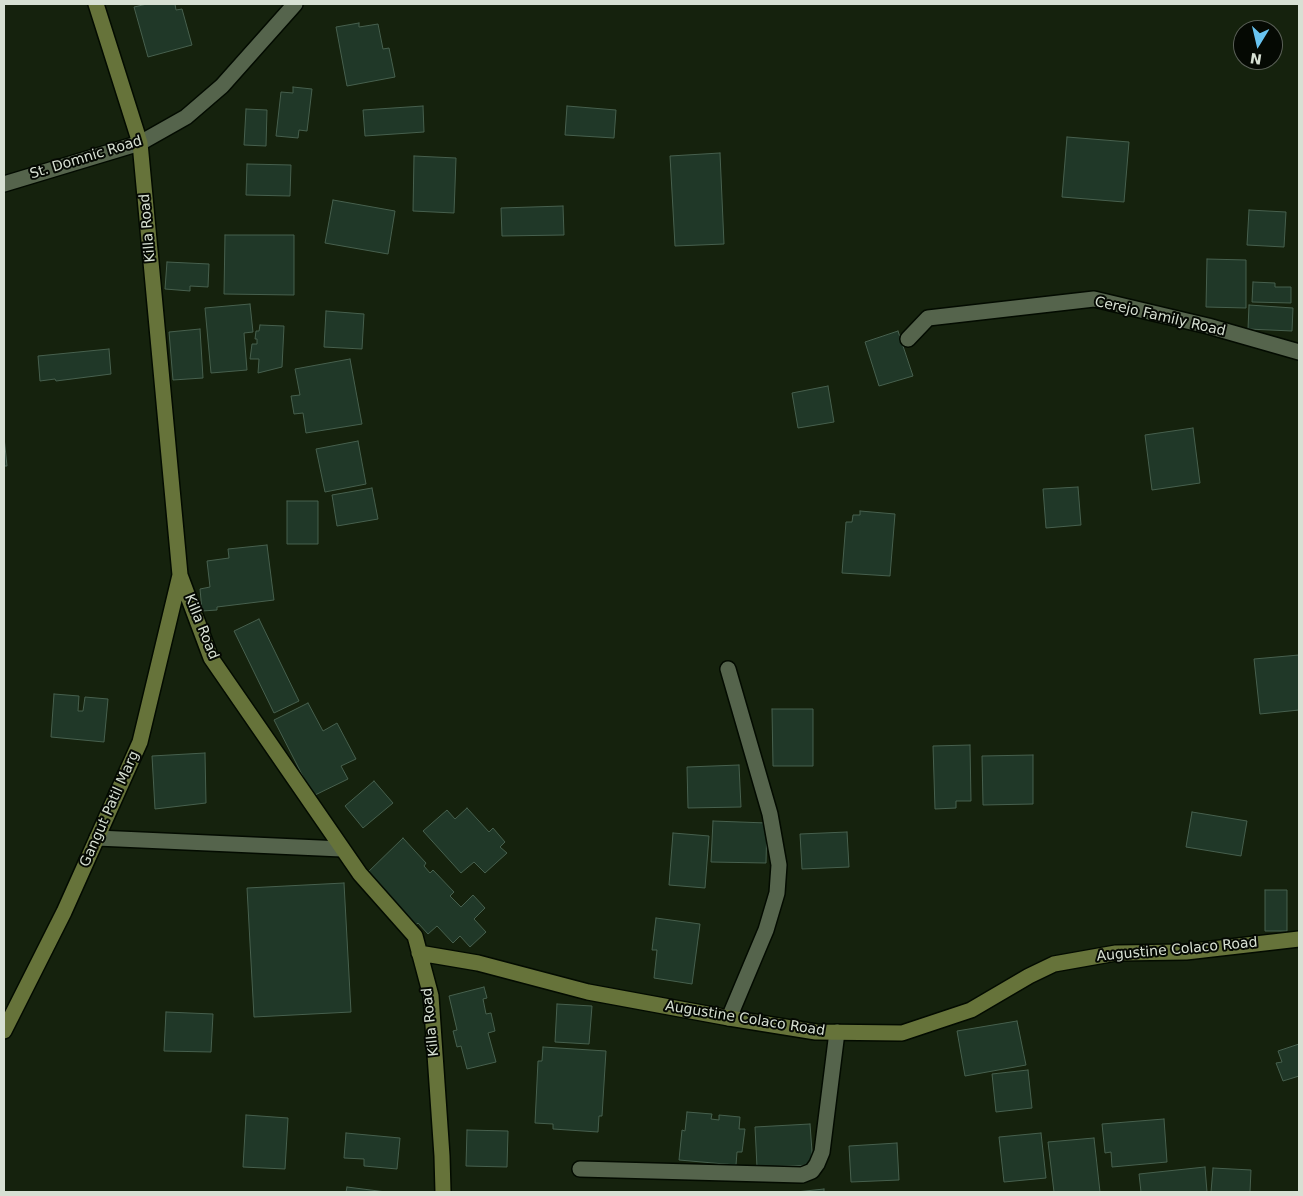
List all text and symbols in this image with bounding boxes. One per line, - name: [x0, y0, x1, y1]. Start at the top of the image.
- north arrow: [1233, 20, 1283, 70]
- text: N: [1249, 50, 1263, 68]
- street label: St. Domnic Road: [28, 133, 144, 183]
- street label: Killa Road: [137, 193, 159, 263]
- street label: Cerejo Family Road: [1093, 294, 1227, 340]
- street label: Killa Road: [180, 592, 222, 662]
- street label: Gangut Patil Marg: [77, 748, 143, 870]
- street label: Augustine Colaco Road: [1096, 935, 1258, 965]
- street label: Killa Road: [419, 987, 443, 1057]
- street label: Augustine Colaco Road: [664, 998, 826, 1040]

